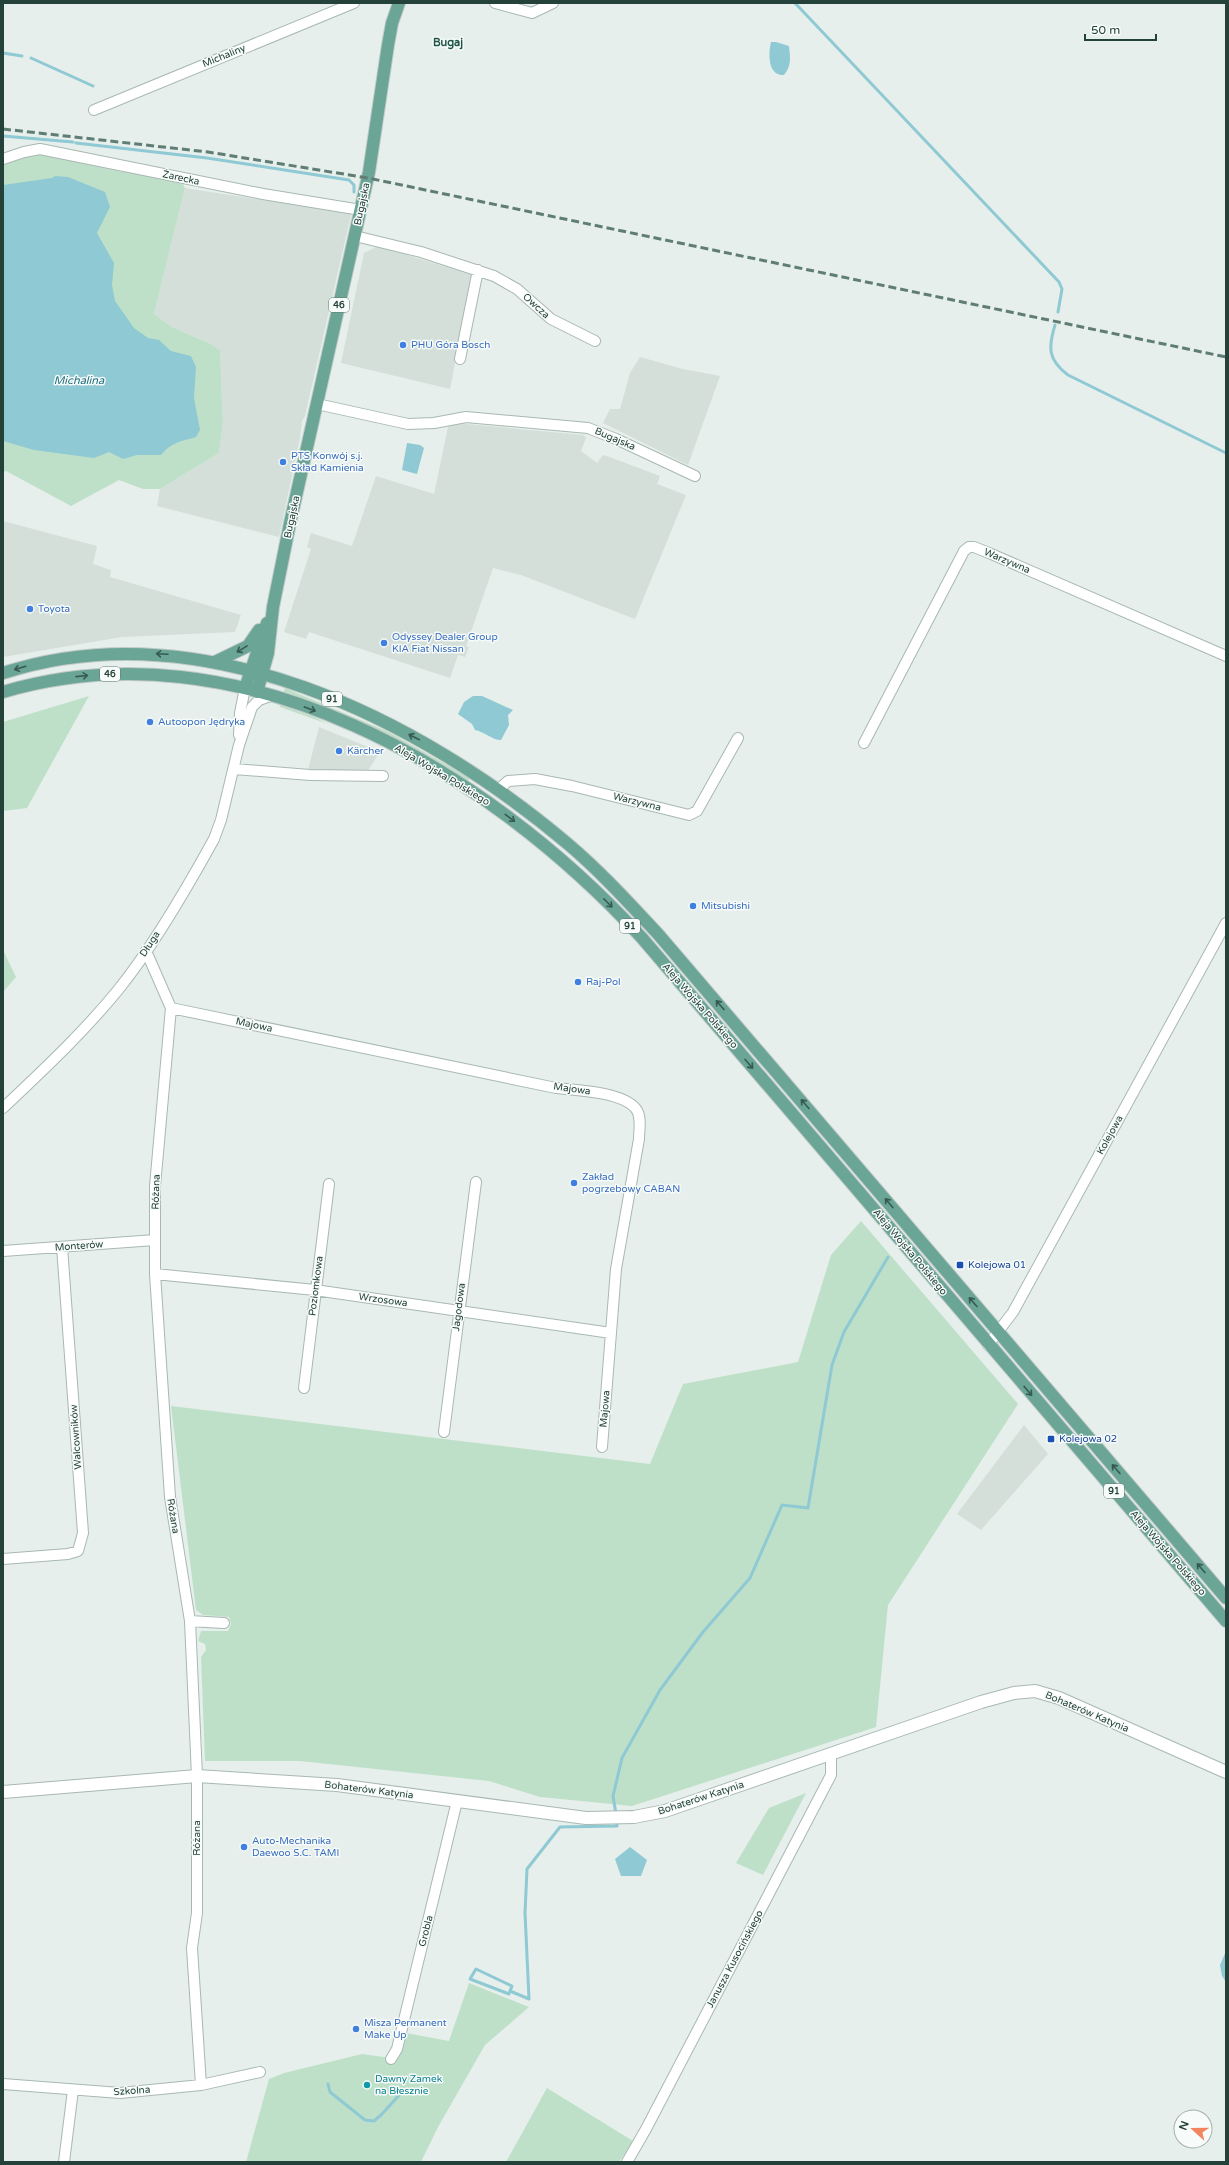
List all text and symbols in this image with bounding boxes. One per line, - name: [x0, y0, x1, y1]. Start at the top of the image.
- scale bar: [1085, 16, 1156, 42]
- text: 50 m: [1091, 23, 1120, 37]
- district label: Bugaj: [433, 36, 463, 50]
- street label: Michaliny: [201, 42, 248, 70]
- street label: Żarecka: [161, 168, 201, 188]
- street label: Bugajska: [352, 182, 372, 226]
- street label: Owcza: [520, 291, 552, 321]
- road number: 46: [329, 298, 349, 312]
- place label: PHU Góra Bosch: [411, 339, 490, 351]
- marker: PHU Góra Bosch: [398, 340, 408, 350]
- water label: Michalina: [54, 374, 105, 387]
- street label: Bugajska: [593, 425, 637, 453]
- place label: PTS Konwój s.j. Skład Kamienia: [291, 450, 364, 474]
- marker: PTS Konwój s.j. Skład Kamienia: [278, 457, 288, 467]
- street label: Bugajska: [282, 495, 302, 539]
- street label: Warzywna: [982, 546, 1032, 576]
- place label: Toyota: [38, 603, 70, 615]
- marker: Toyota: [25, 604, 35, 614]
- place label: Odyssey Dealer Group KIA Fiat Nissan: [392, 631, 498, 655]
- marker: Odyssey Dealer Group KIA Fiat Nissan: [379, 638, 389, 648]
- one-way arrow: [236, 645, 248, 653]
- one-way arrow: [156, 651, 169, 658]
- one-way arrow: [13, 665, 26, 672]
- road number: 46: [100, 667, 120, 681]
- one-way arrow: [75, 672, 88, 679]
- road number: 91: [322, 692, 342, 706]
- one-way arrow: [304, 706, 317, 713]
- place label: Autoopon Jędryka: [158, 716, 245, 728]
- marker: Autoopon Jędryka: [145, 717, 155, 727]
- one-way arrow: [408, 733, 420, 740]
- street label: Aleja Wojska Polskiego: [392, 742, 492, 808]
- place label: Kärcher: [347, 745, 384, 757]
- marker: Kärcher: [334, 746, 344, 756]
- street label: Warzywna: [612, 790, 662, 814]
- one-way arrow: [504, 814, 515, 822]
- one-way arrow: [603, 898, 613, 908]
- place label: Mitsubishi: [701, 900, 750, 912]
- marker: Mitsubishi: [688, 901, 698, 911]
- road number: 91: [620, 919, 640, 933]
- street label: Długa: [137, 929, 163, 959]
- street label: Aleja Wojska Polskiego: [660, 961, 740, 1051]
- place label: Raj-Pol: [586, 976, 621, 988]
- marker: Raj-Pol: [573, 977, 583, 987]
- one-way arrow: [716, 1001, 725, 1011]
- street label: Majowa: [235, 1015, 273, 1035]
- one-way arrow: [745, 1058, 754, 1069]
- street label: Majowa: [553, 1080, 591, 1098]
- one-way arrow: [800, 1099, 809, 1109]
- street label: Kolejowa: [1094, 1113, 1126, 1157]
- place label: Zakład pogrzebowy CABAN: [582, 1171, 680, 1195]
- street label: Różana: [149, 1174, 163, 1210]
- marker: Zakład pogrzebowy CABAN: [569, 1178, 579, 1188]
- one-way arrow: [884, 1198, 894, 1208]
- street label: Aleja Wojska Polskiego: [870, 1206, 950, 1298]
- street label: Monterów: [54, 1238, 104, 1254]
- street label: Poziomkowa: [306, 1255, 326, 1317]
- place label: Kolejowa 01: [968, 1259, 1026, 1271]
- marker: Kolejowa 01: [955, 1260, 965, 1270]
- street label: Jagodowa: [450, 1282, 468, 1332]
- street label: Wrzosowa: [358, 1291, 408, 1309]
- one-way arrow: [969, 1296, 978, 1307]
- one-way arrow: [1023, 1386, 1032, 1396]
- street label: Majowa: [597, 1390, 613, 1428]
- street label: Walcowników: [68, 1404, 84, 1470]
- place label: Kolejowa 02: [1059, 1433, 1117, 1445]
- marker: Kolejowa 02: [1046, 1434, 1056, 1444]
- one-way arrow: [1112, 1464, 1121, 1474]
- road number: 91: [1104, 1484, 1124, 1498]
- street label: Różana: [164, 1498, 182, 1534]
- street label: Aleja Wojska Polskiego: [1128, 1508, 1208, 1598]
- one-way arrow: [1196, 1563, 1205, 1573]
- street label: Bohaterów Katynia: [1043, 1689, 1131, 1735]
- street label: Bohaterów Katynia: [656, 1778, 746, 1818]
- street label: Bohaterów Katynia: [324, 1779, 414, 1801]
- street label: Różana: [191, 1820, 203, 1856]
- place label: Auto-Mechanika Daewoo S.C. TAMI: [252, 1835, 339, 1859]
- marker: Auto-Mechanika Daewoo S.C. TAMI: [239, 1842, 249, 1852]
- street label: Janusza Kusocińskiego: [704, 1908, 766, 2010]
- street label: Grobla: [416, 1914, 436, 1948]
- place label: Misza Permanent Make Up: [364, 2017, 447, 2041]
- marker: Misza Permanent Make Up: [351, 2024, 361, 2034]
- place label: Dawny Zamek na Błesznie: [375, 2073, 443, 2097]
- marker: Dawny Zamek na Błesznie: [362, 2080, 372, 2090]
- street label: Szkolna: [113, 2084, 151, 2098]
- north arrow: [1173, 2109, 1213, 2149]
- text: N: [1176, 2119, 1192, 2132]

